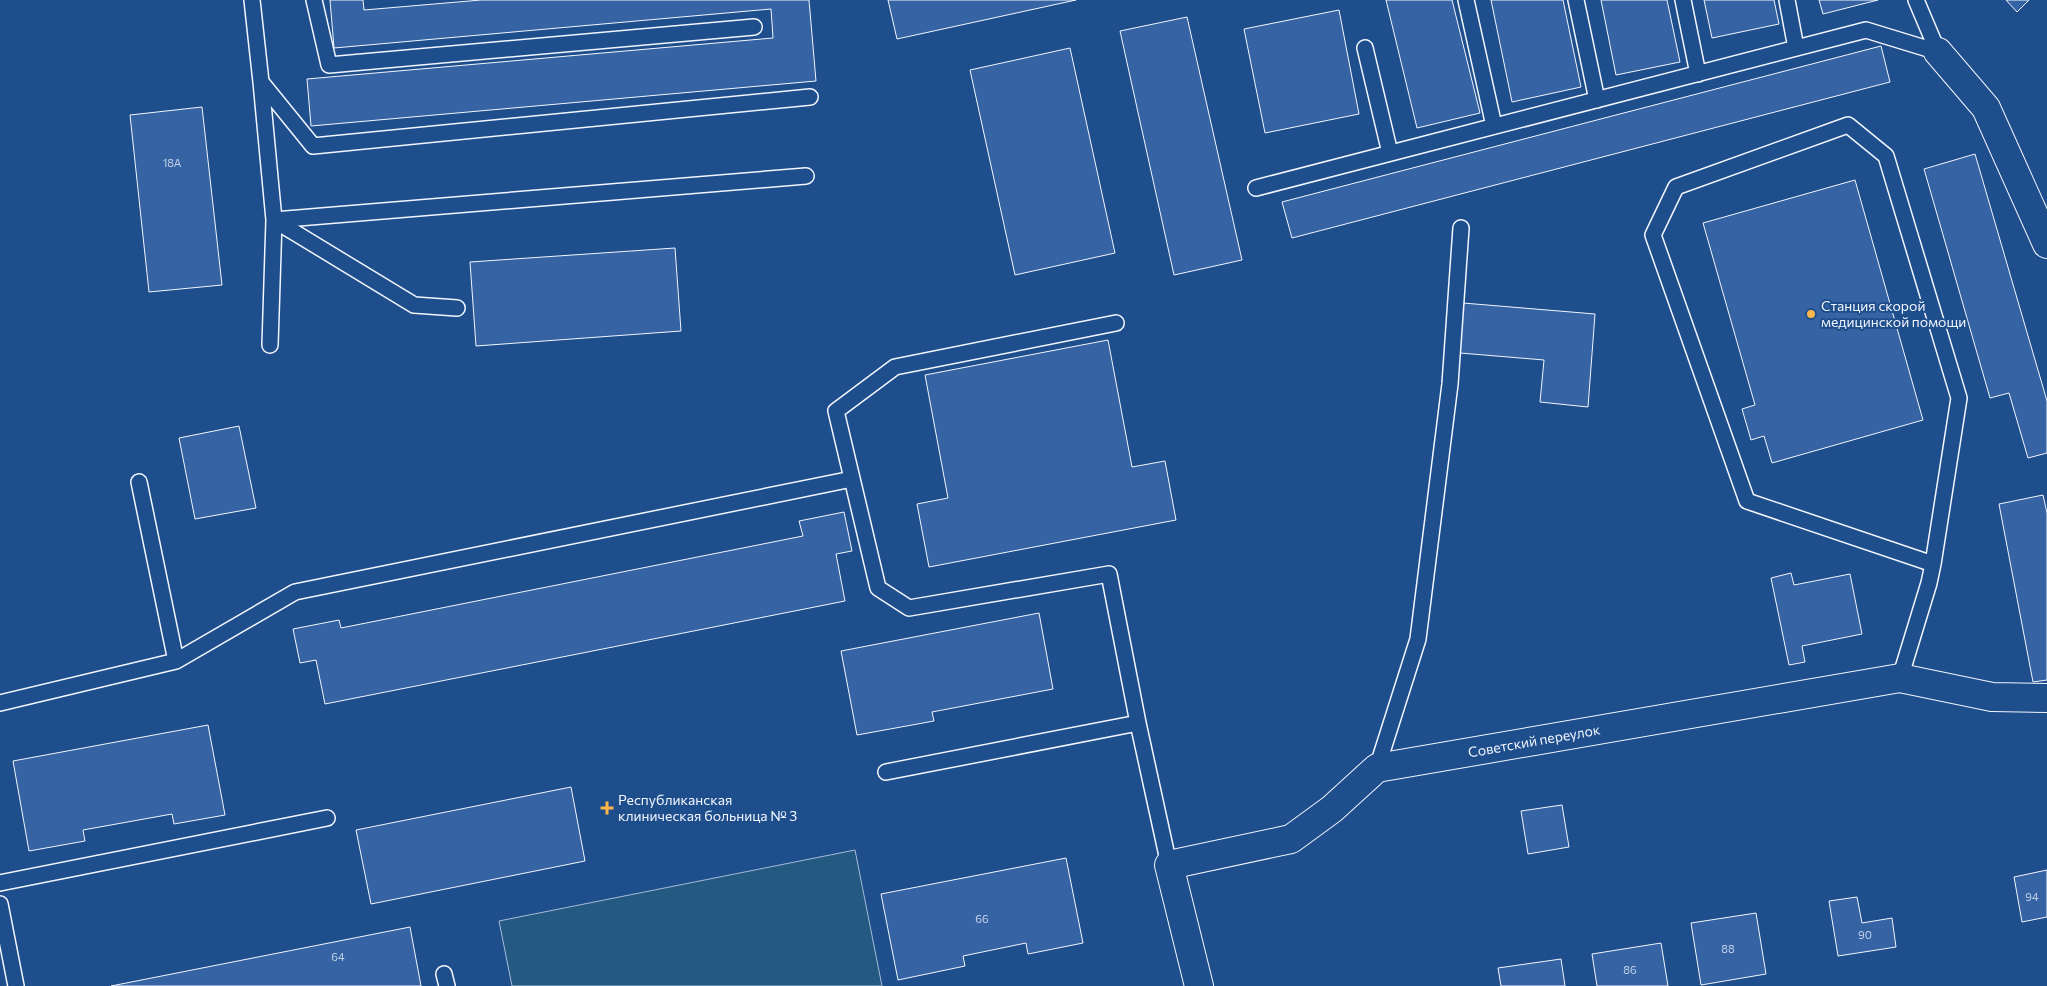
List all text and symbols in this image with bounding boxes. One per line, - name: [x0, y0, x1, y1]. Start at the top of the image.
- house number: 18А: [163, 156, 182, 169]
- place label: Станция скорой медицинской помощи: [1821, 297, 1966, 330]
- marker: Станция скорой медицинской помощи: [1805, 308, 1817, 320]
- street label: Советский переулок: [1467, 720, 1602, 761]
- place label: Республиканская клиническая больница № 3: [618, 791, 797, 824]
- marker: Республиканская клиническая больница № 3: [600, 801, 614, 815]
- house number: 94: [2025, 890, 2039, 903]
- house number: 66: [975, 912, 989, 925]
- house number: 90: [1858, 928, 1872, 941]
- house number: 88: [1721, 942, 1735, 955]
- house number: 64: [331, 950, 345, 963]
- house number: 86: [1623, 963, 1637, 976]

